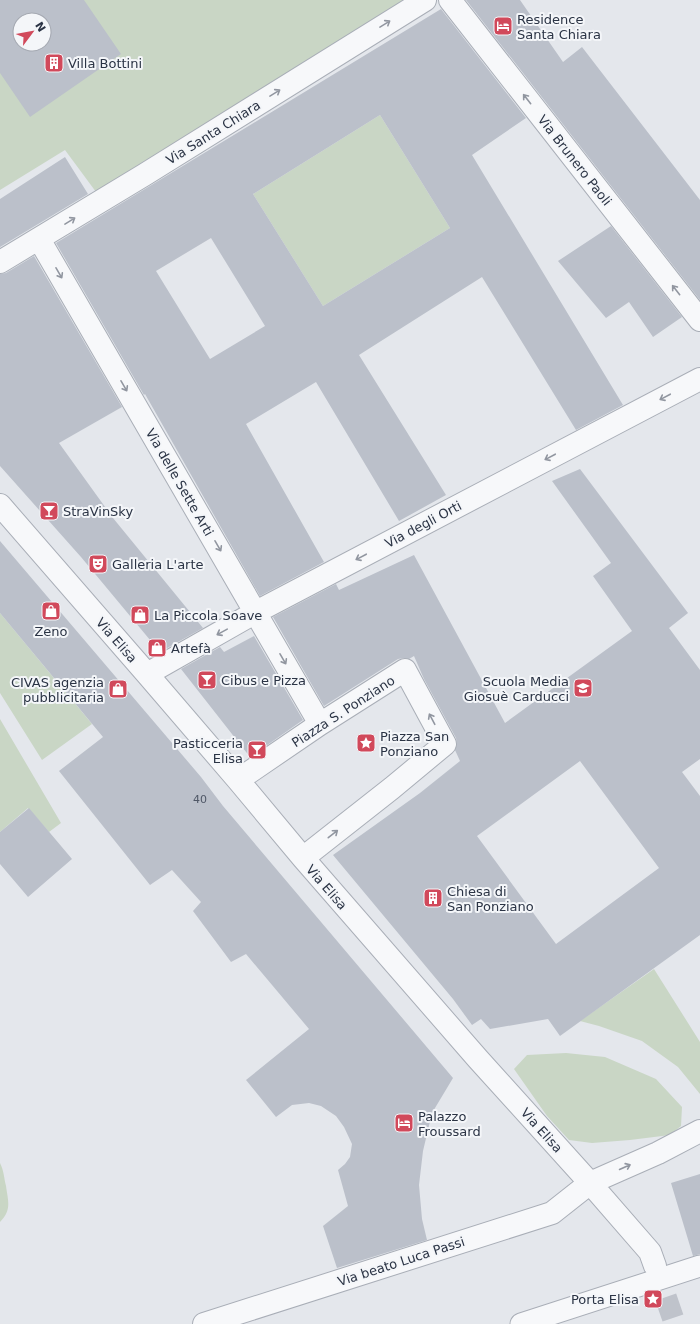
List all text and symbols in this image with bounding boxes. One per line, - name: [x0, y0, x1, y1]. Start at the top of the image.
- north arrow: [12, 12, 52, 52]
- place label: Residence Santa Chiara: [517, 12, 601, 42]
- hotel icon: Residence Santa Chiara: [492, 15, 514, 37]
- text: N: [32, 20, 48, 34]
- one-way arrow: [379, 20, 391, 28]
- building icon: Villa Bottini: [43, 52, 65, 74]
- place label: Villa Bottini: [68, 56, 142, 71]
- one-way arrow: [269, 89, 280, 97]
- one-way arrow: [523, 93, 531, 104]
- street label: Via Santa Chiara: [163, 97, 263, 167]
- street label: Via Brunero Paoli: [535, 112, 615, 209]
- one-way arrow: [64, 217, 75, 225]
- one-way arrow: [55, 267, 63, 279]
- one-way arrow: [672, 284, 680, 295]
- one-way arrow: [121, 380, 129, 392]
- one-way arrow: [660, 394, 672, 401]
- street label: Via delle Sette Arti: [143, 426, 216, 539]
- one-way arrow: [545, 454, 557, 462]
- street label: Via degli Orti: [382, 498, 464, 551]
- bar icon: StraVinSky: [38, 500, 60, 522]
- place label: StraVinSky: [63, 504, 133, 519]
- one-way arrow: [214, 540, 222, 552]
- theatre icon: Galleria L'arte: [87, 553, 109, 575]
- one-way arrow: [355, 554, 367, 561]
- place label: Galleria L'arte: [112, 557, 204, 572]
- shop icon: Zeno: [40, 600, 62, 622]
- shop icon: La Piccola Soave: [129, 604, 151, 626]
- place label: La Piccola Soave: [154, 608, 262, 623]
- street label: Via Elisa: [93, 615, 140, 666]
- place label: Zeno: [34, 624, 68, 639]
- one-way arrow: [216, 628, 228, 636]
- shop icon: Artefà: [146, 637, 168, 659]
- place label: Artefà: [171, 641, 211, 656]
- one-way arrow: [279, 653, 287, 665]
- bar icon: Cibus e Pizza: [196, 669, 218, 691]
- place label: Cibus e Pizza: [221, 673, 306, 688]
- street label: Piazza S. Ponziano: [289, 673, 398, 750]
- place label: Scuola Media Giosuè Carducci: [464, 674, 569, 704]
- place label: CIVAS agenzia pubblicitaria: [11, 675, 104, 705]
- school or university icon: Scuola Media Giosuè Carducci: [572, 677, 594, 699]
- shop icon: CIVAS agenzia pubblicitaria: [107, 678, 129, 700]
- one-way arrow: [427, 713, 435, 725]
- place label: Piazza San Ponziano: [380, 729, 449, 759]
- place icon: Piazza San Ponziano: [355, 732, 377, 754]
- place label: Pasticceria Elisa: [173, 736, 243, 766]
- bar icon: Pasticceria Elisa: [246, 739, 268, 761]
- house number: 40: [193, 793, 207, 806]
- one-way arrow: [328, 830, 339, 839]
- street label: Via Elisa: [303, 862, 350, 913]
- place label: Chiesa di San Ponziano: [447, 884, 534, 914]
- building icon: Chiesa di San Ponziano: [422, 887, 444, 909]
- street label: Via Elisa: [518, 1105, 565, 1156]
- place label: Palazzo Froussard: [418, 1109, 481, 1139]
- hotel icon: Palazzo Froussard: [393, 1112, 415, 1134]
- one-way arrow: [619, 1163, 631, 1170]
- street label: Via beato Luca Passi: [336, 1234, 467, 1289]
- place icon: Porta Elisa: [642, 1288, 664, 1310]
- place label: Porta Elisa: [571, 1292, 639, 1307]

